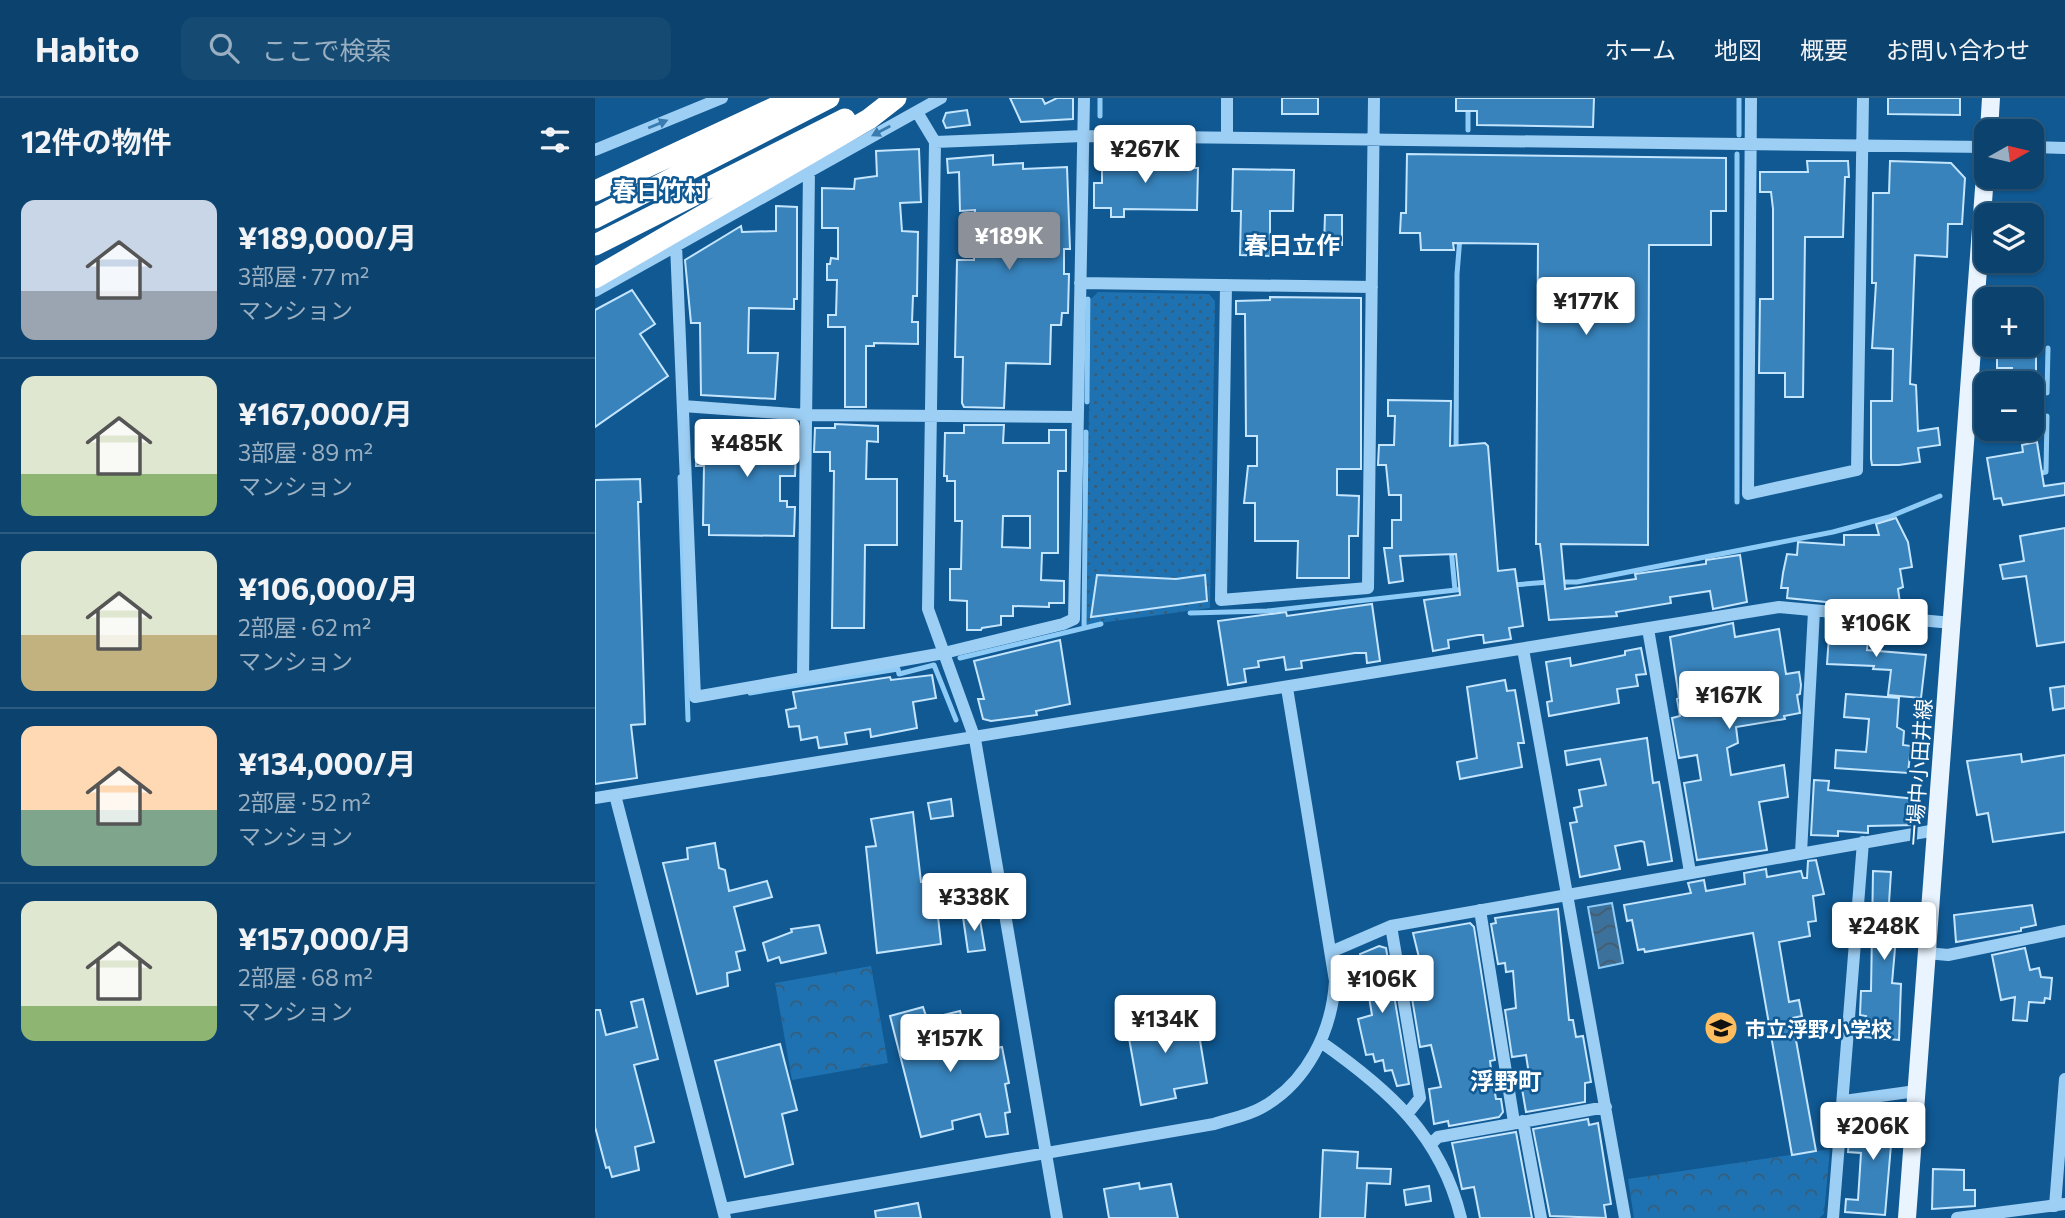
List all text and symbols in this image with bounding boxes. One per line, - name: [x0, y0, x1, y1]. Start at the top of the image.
- search box: [181, 17, 671, 80]
- text: Habito: [35, 28, 139, 69]
- icon: search: [205, 29, 243, 67]
- text: ここで検索: [261, 34, 391, 65]
- text: ホーム: [1605, 35, 1676, 64]
- text: 地図: [1714, 35, 1762, 64]
- text: 概要: [1800, 35, 1848, 64]
- text: お問い合わせ: [1886, 35, 2030, 64]
- one-way arrow: [648, 119, 669, 130]
- north arrow: [1974, 119, 2044, 189]
- map controls: [1974, 119, 2044, 441]
- icon: filters: [536, 121, 574, 159]
- text: 12件の物件: [21, 122, 172, 159]
- one-way arrow: [872, 125, 891, 137]
- pin: ¥267K: [1096, 126, 1194, 185]
- text: ¥267K: [1110, 134, 1180, 162]
- district label: 春日竹村: [612, 175, 708, 204]
- button: layers: [1974, 203, 2044, 273]
- pin: ¥189K: [960, 212, 1058, 272]
- text: ¥189,000/月: [238, 218, 417, 255]
- text: ¥189K: [974, 221, 1044, 249]
- icon: home: [77, 228, 161, 312]
- district label: 春日立作: [1244, 230, 1340, 259]
- text: 3部屋 · 77 m²: [238, 262, 369, 290]
- pin: ¥177K: [1537, 278, 1635, 337]
- text: ¥177K: [1553, 286, 1619, 314]
- button: +: [1974, 287, 2044, 357]
- text: マンション: [238, 296, 353, 324]
- button: −: [1974, 371, 2044, 441]
- text: ¥167,000/月: [238, 394, 413, 431]
- icon: home: [77, 404, 161, 488]
- pin: ¥485K: [698, 420, 796, 479]
- text: ¥485K: [711, 428, 783, 456]
- text: 3部屋 · 89 m²: [238, 438, 373, 466]
- text: マンション: [238, 472, 353, 500]
- text: ¥106,000/月: [238, 569, 419, 606]
- icon: home: [77, 579, 161, 663]
- pin: ¥106K: [1827, 600, 1925, 659]
- text: ¥106K: [1841, 608, 1911, 636]
- text: 2部屋 · 62 m²: [238, 613, 371, 641]
- text: マンション: [238, 647, 353, 675]
- pin: ¥167K: [1680, 672, 1778, 731]
- text: ¥167K: [1695, 680, 1763, 708]
- street label: 一場中小田井線: [1900, 698, 1936, 846]
- text: ¥134,000/月: [238, 744, 416, 781]
- icon: home: [77, 754, 161, 838]
- text: 2部屋 · 52 m²: [238, 788, 371, 816]
- text: マンション: [238, 822, 353, 850]
- pin: ¥338K: [925, 874, 1023, 933]
- text: ¥338K: [938, 882, 1010, 910]
- pin: ¥248K: [1835, 902, 1933, 962]
- text: ¥248K: [1848, 911, 1920, 939]
- text: ¥157,000/月: [238, 919, 412, 956]
- icon: home: [77, 929, 161, 1013]
- pin: ¥106K: [1333, 956, 1431, 1015]
- text: 2部屋 · 68 m²: [238, 963, 373, 991]
- text: ¥106K: [1347, 964, 1417, 992]
- pin: ¥134K: [1116, 996, 1214, 1055]
- text: マンション: [238, 997, 353, 1025]
- text: ¥134K: [1131, 1004, 1199, 1032]
- school or university icon: 市立浮野小学校: [1702, 1009, 1740, 1047]
- pin: ¥157K: [901, 1014, 999, 1074]
- place label: 市立浮野小学校: [1745, 1016, 1892, 1041]
- text: ¥157K: [916, 1023, 984, 1051]
- district label: 浮野町: [1470, 1066, 1542, 1095]
- pin: ¥206K: [1824, 1102, 1922, 1162]
- text: ¥206K: [1836, 1111, 1910, 1139]

